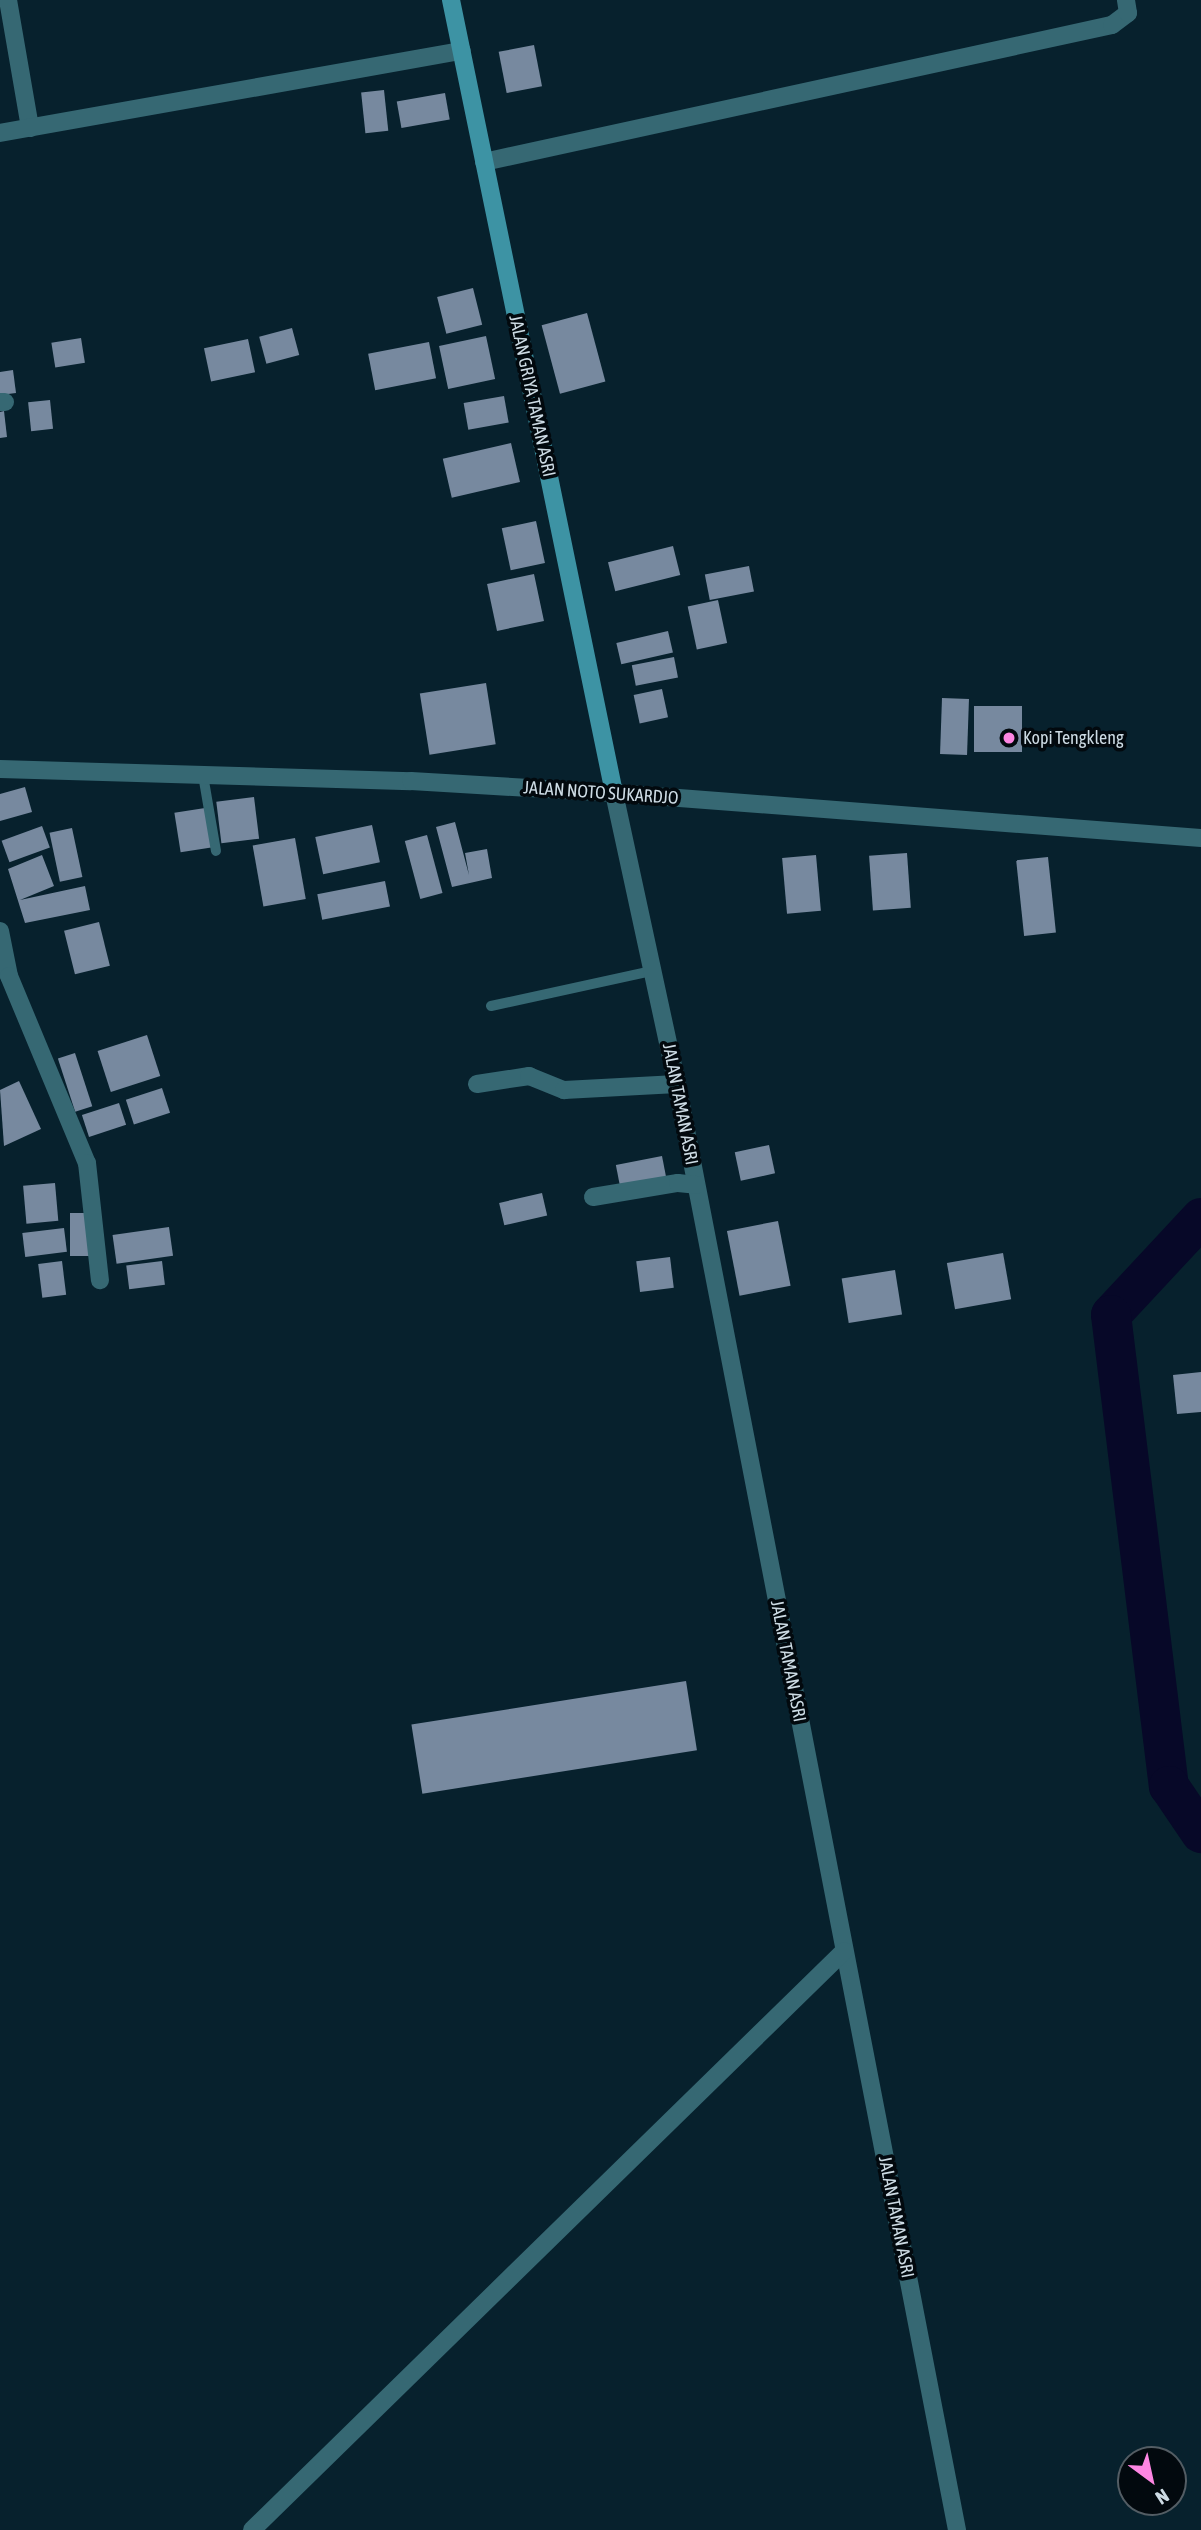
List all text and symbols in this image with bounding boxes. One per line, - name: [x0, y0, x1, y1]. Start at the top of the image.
- street label: JALAN GRIYA TAMAN ASRI: [504, 313, 560, 479]
- place label: Kopi Tengkleng: [1023, 727, 1124, 749]
- marker: Kopi Tengkleng: [1001, 730, 1017, 746]
- street label: JALAN NOTO SUKARDJO: [523, 777, 679, 809]
- street label: JALAN TAMAN ASRI: [658, 1041, 702, 1167]
- street label: JALAN TAMAN ASRI: [766, 1598, 810, 1724]
- street label: JALAN TAMAN ASRI: [874, 2154, 918, 2280]
- north arrow: [1117, 2446, 1187, 2516]
- text: N: [1152, 2485, 1173, 2509]

